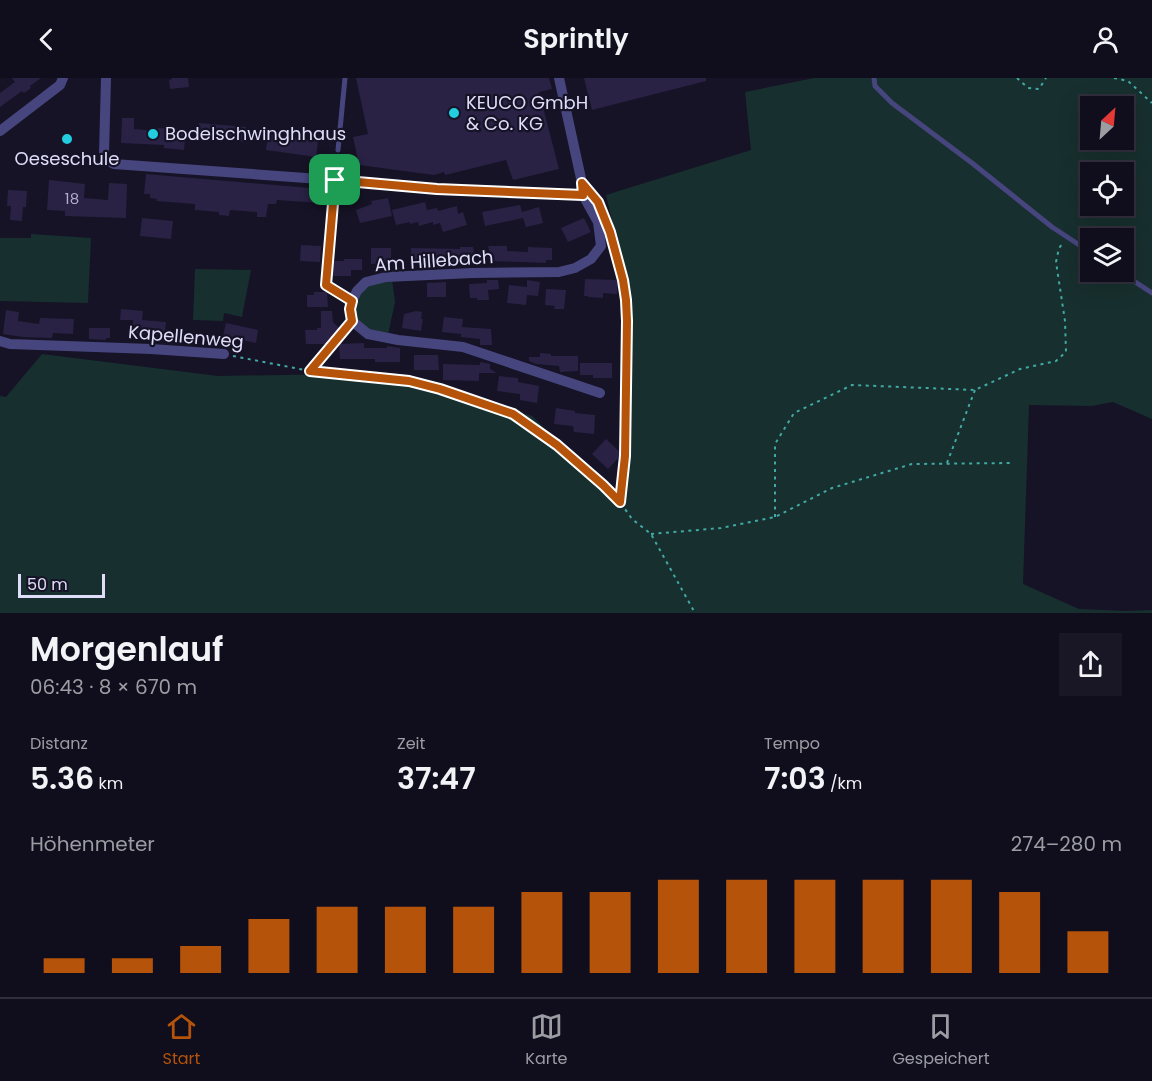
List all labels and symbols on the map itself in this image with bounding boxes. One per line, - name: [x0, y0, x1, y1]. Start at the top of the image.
- place label: KEUCO GmbH & Co. KG: [466, 90, 588, 136]
- north arrow: [1080, 96, 1134, 150]
- marker: KEUCO GmbH & Co. KG: [447, 106, 461, 120]
- place label: Bodelschwinghhaus: [165, 121, 346, 146]
- marker: Bodelschwinghhaus: [146, 127, 160, 141]
- marker: Oeseschule: [60, 132, 74, 146]
- place label: Oeseschule: [15, 146, 119, 171]
- pin: [309, 154, 360, 205]
- house number: 18: [65, 188, 79, 209]
- street label: Am Hillebach: [374, 244, 494, 277]
- street label: Kapellenweg: [127, 319, 245, 354]
- scale bar: [18, 571, 105, 598]

